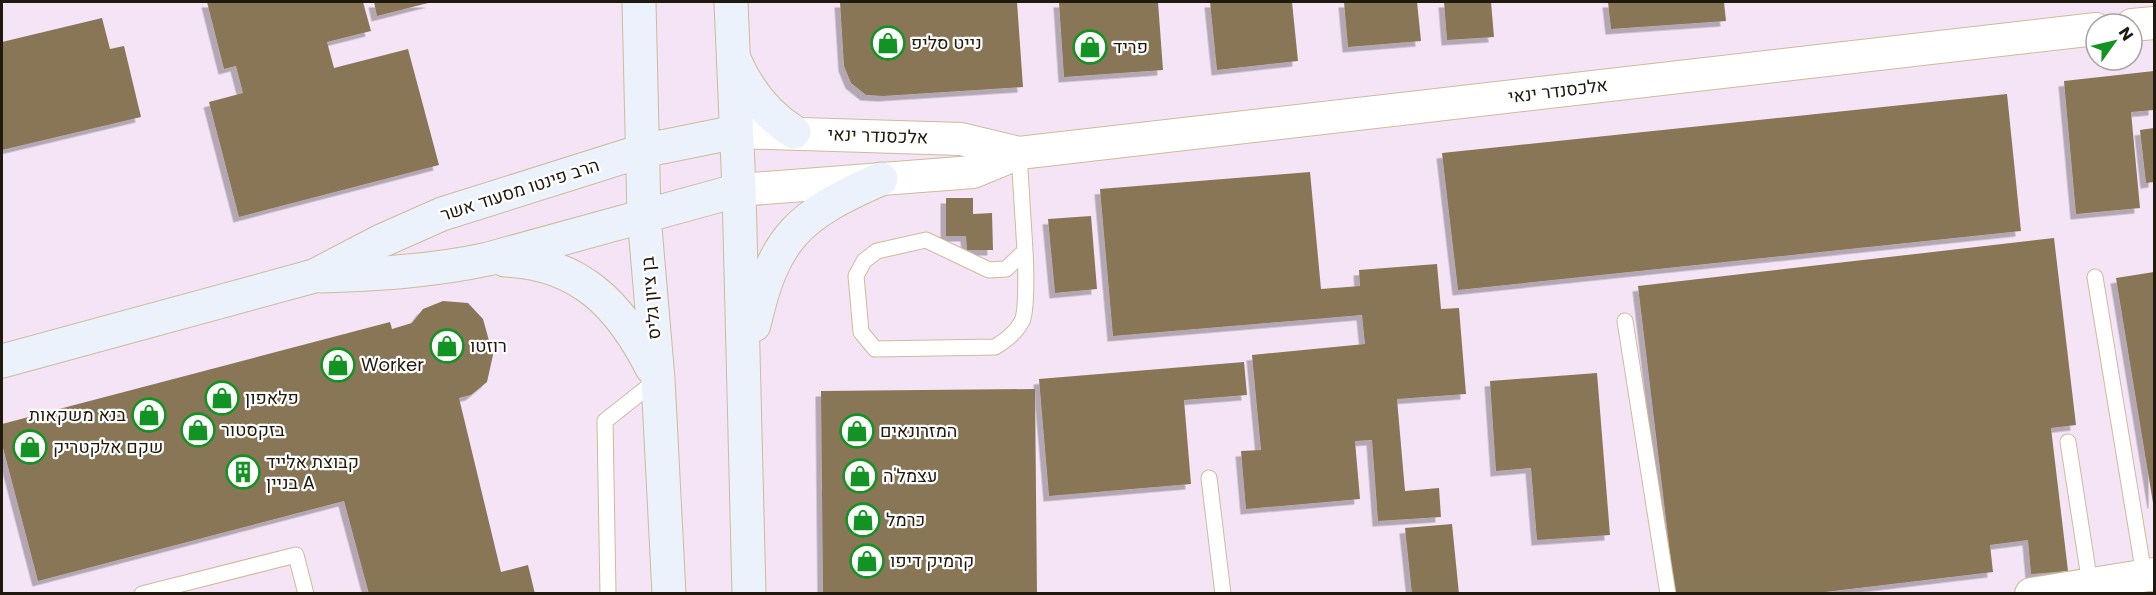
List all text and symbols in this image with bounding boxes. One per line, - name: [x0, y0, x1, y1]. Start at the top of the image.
- north arrow: [2084, 12, 2144, 72]
- text: N: [2113, 22, 2139, 45]
- shop icon: נייט סליפ: [870, 25, 906, 61]
- shop icon: פריד: [1072, 29, 1108, 65]
- place label: נייט סליפ: [911, 30, 982, 55]
- place label: פריד: [1113, 34, 1148, 59]
- street label: אלכסנדר ינאי: [1507, 72, 1609, 109]
- street label: אלכסנדר ינאי: [827, 121, 929, 150]
- street label: הרב פינטו מסעוד אשר: [437, 152, 602, 227]
- street label: בן ציון גליס: [634, 255, 667, 341]
- shop icon: רוזטו: [429, 328, 465, 364]
- place label: רוזטו: [470, 333, 507, 358]
- shop icon: Worker: [320, 347, 356, 383]
- place label: Worker: [361, 352, 424, 377]
- shop icon: פלאפון: [204, 380, 240, 416]
- place label: פלאפון: [245, 385, 299, 410]
- shop icon: בנא משקאות: [131, 397, 167, 433]
- place label: בנא משקאות: [29, 402, 127, 427]
- shop icon: בזקסטור: [180, 412, 216, 448]
- shop icon: המזרונאים: [839, 413, 875, 449]
- place label: בזקסטור: [221, 417, 285, 442]
- place label: המזרונאים: [880, 418, 957, 443]
- shop icon: שקם אלקטריק: [12, 429, 48, 465]
- place label: שקם אלקטריק: [53, 434, 163, 459]
- place label: קבוצת אלייד בניין A: [266, 449, 359, 495]
- building icon: קבוצת אלייד בניין A: [225, 454, 261, 490]
- shop icon: עצמל'ה: [842, 458, 878, 494]
- place label: עצמל'ה: [883, 463, 937, 488]
- shop icon: כרמל: [845, 502, 881, 538]
- place label: כרמל: [886, 507, 925, 532]
- shop icon: קרמיק דיפו: [849, 543, 885, 579]
- place label: קרמיק דיפו: [890, 548, 974, 573]

